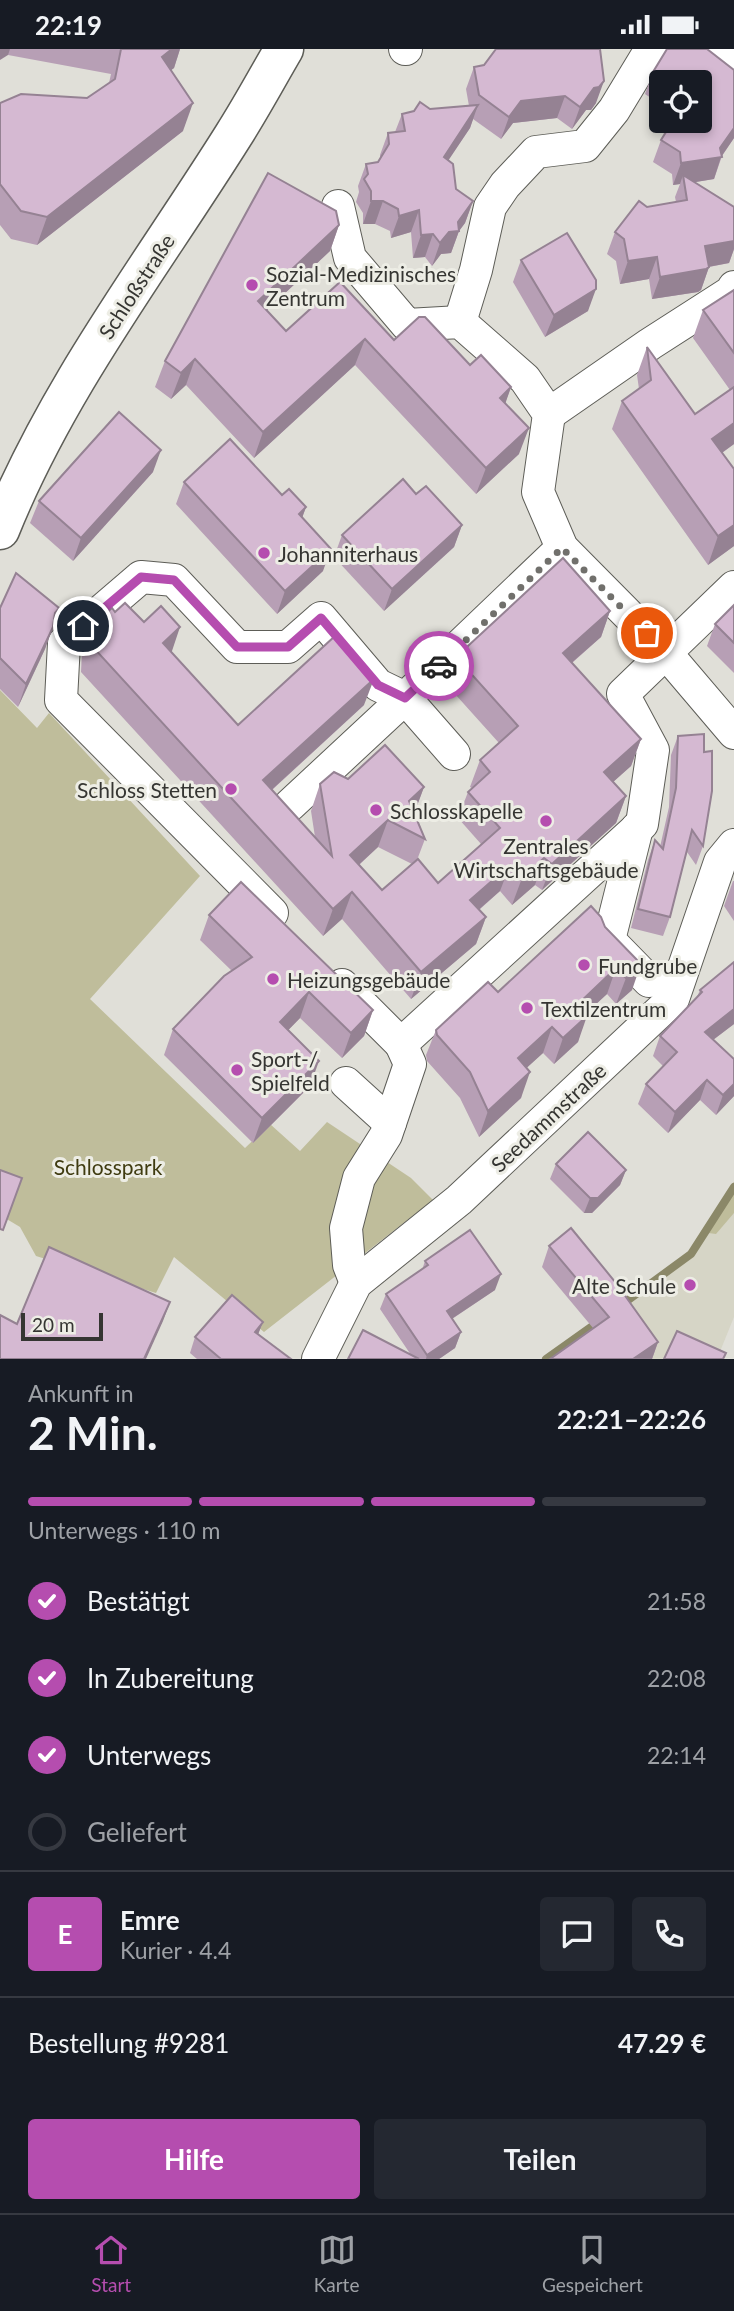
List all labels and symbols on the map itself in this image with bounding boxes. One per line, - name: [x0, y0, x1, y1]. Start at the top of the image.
- street label: Schloßstraße: [93, 229, 179, 343]
- place label: Sozial-Medizinisches Zentrum: [266, 261, 456, 310]
- marker: Sozial-Medizinisches Zentrum: [244, 277, 260, 293]
- place label: Johanniterhaus: [278, 541, 418, 566]
- marker: Johanniterhaus: [256, 545, 272, 561]
- pin: [53, 596, 113, 656]
- pin: [617, 603, 677, 663]
- courier: [404, 631, 474, 701]
- place label: Schloss Stetten: [77, 777, 217, 802]
- marker: Schloss Stetten: [223, 781, 239, 797]
- place label: Schlosskapelle: [390, 798, 523, 823]
- marker: Schlosskapelle: [368, 802, 384, 818]
- marker: Zentrales Wirtschaftsgebäude: [538, 813, 554, 829]
- place label: Zentrales Wirtschaftsgebäude: [454, 833, 639, 882]
- place label: Fundgrube: [598, 953, 697, 978]
- marker: Fundgrube: [576, 957, 592, 973]
- place label: Heizungsgebäude: [287, 967, 450, 992]
- marker: Heizungsgebäude: [265, 971, 281, 987]
- place label: Textilzentrum: [541, 996, 666, 1021]
- marker: Textilzentrum: [519, 1000, 535, 1016]
- place label: Sport-/ Spielfeld: [251, 1046, 330, 1095]
- street label: Seedammstraße: [485, 1057, 611, 1177]
- marker: Sport-/ Spielfeld: [229, 1062, 245, 1078]
- park label: Schlosspark: [54, 1154, 163, 1179]
- place label: Alte Schule: [572, 1273, 676, 1298]
- marker: Alte Schule: [682, 1277, 698, 1293]
- scale bar: [21, 1310, 103, 1342]

